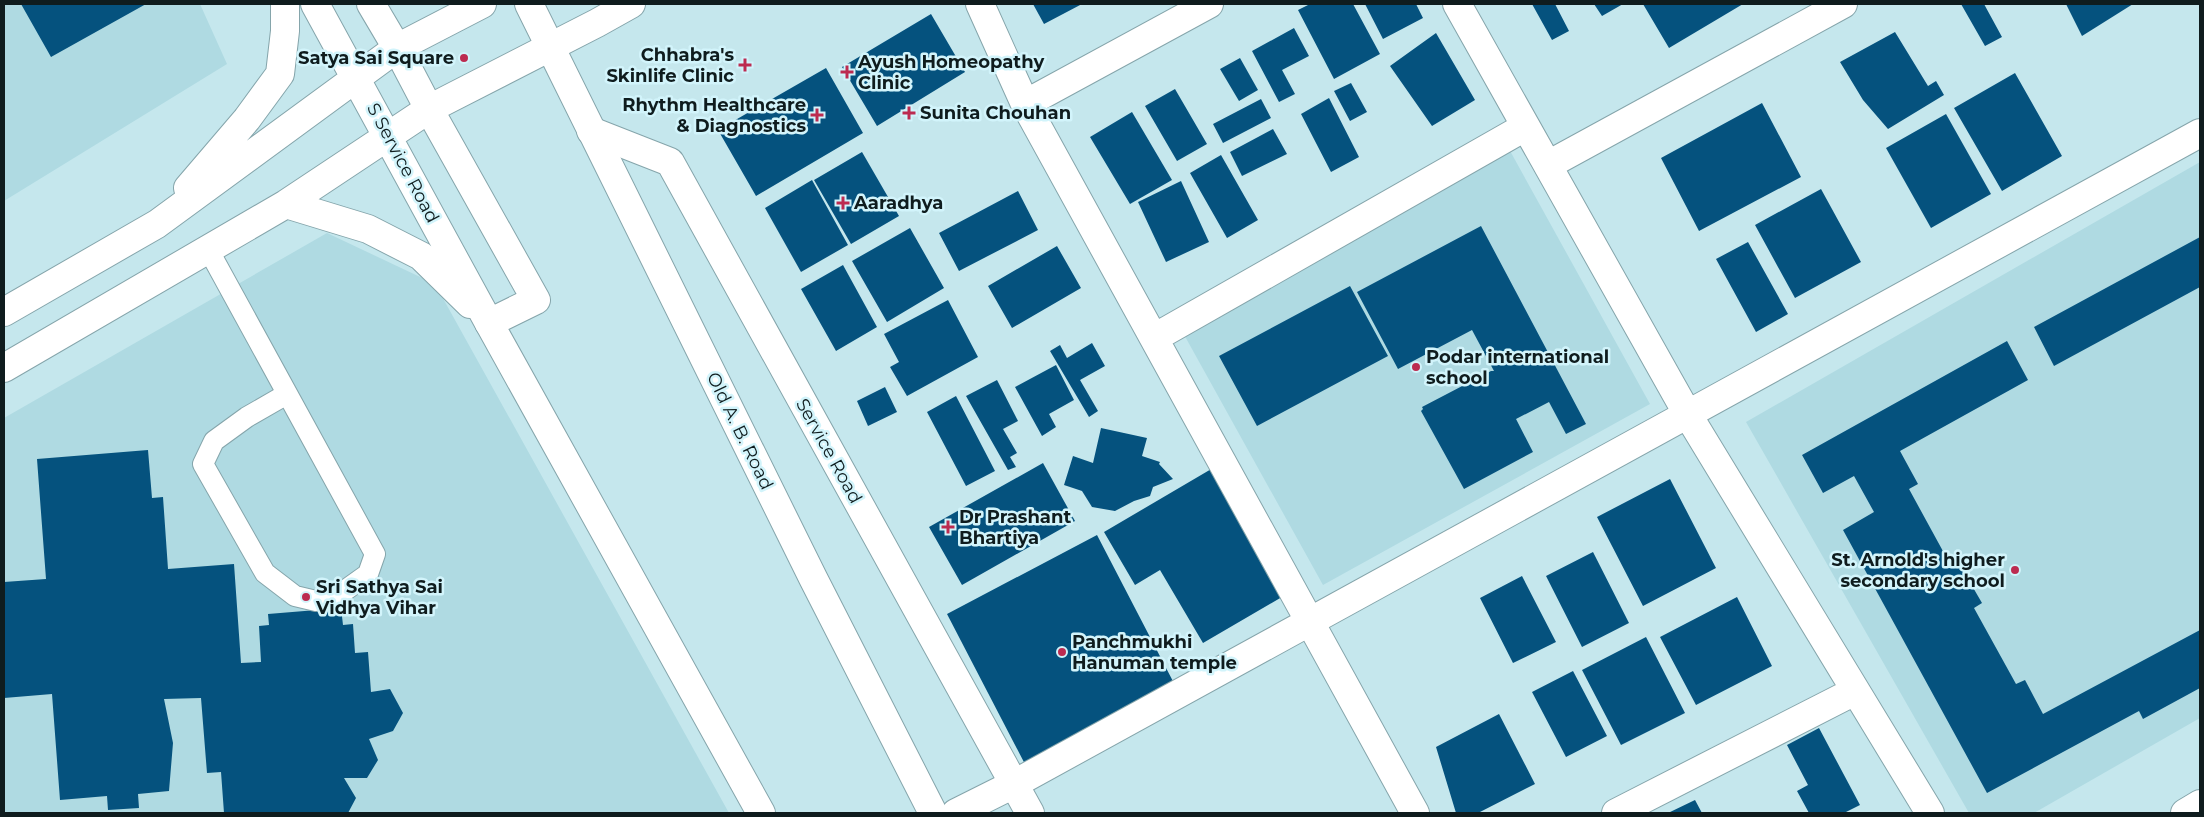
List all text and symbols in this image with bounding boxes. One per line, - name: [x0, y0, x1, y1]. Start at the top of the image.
- place label: Chhabra's Skinlife Clinic: [606, 44, 734, 87]
- place label: Satya Sai Square: [298, 47, 454, 69]
- place label: Ayush Homeopathy Clinic: [857, 51, 1044, 94]
- marker: Satya Sai Square: [458, 52, 470, 64]
- marker: Chhabra's Skinlife Clinic: [738, 58, 752, 72]
- marker: Ayush Homeopathy Clinic: [840, 65, 854, 79]
- place label: Rhythm Healthcare & Diagnostics: [622, 94, 806, 137]
- street label: S Service Road: [362, 99, 444, 227]
- place label: Sunita Chouhan: [920, 102, 1071, 124]
- marker: Sunita Chouhan: [902, 106, 916, 120]
- marker: Rhythm Healthcare & Diagnostics: [810, 108, 824, 122]
- place label: Aaradhya: [853, 192, 943, 214]
- marker: Aaradhya: [836, 196, 850, 210]
- place label: Podar international school: [1426, 346, 1609, 389]
- marker: Podar international school: [1410, 361, 1422, 373]
- street label: Old A. B. Road: [702, 369, 778, 493]
- street label: Service Road: [791, 395, 867, 507]
- place label: Dr Prashant Bhartiya: [959, 506, 1071, 549]
- marker: Dr Prashant Bhartiya: [941, 520, 955, 534]
- place label: St. Arnold's higher secondary school: [1831, 549, 2005, 592]
- marker: St. Arnold's higher secondary school: [2009, 564, 2021, 576]
- place label: Sri Sathya Sai Vidhya Vihar: [315, 576, 443, 619]
- marker: Sri Sathya Sai Vidhya Vihar: [300, 591, 312, 603]
- place label: Panchmukhi Hanuman temple: [1072, 631, 1237, 674]
- marker: Panchmukhi Hanuman temple: [1056, 646, 1068, 658]

